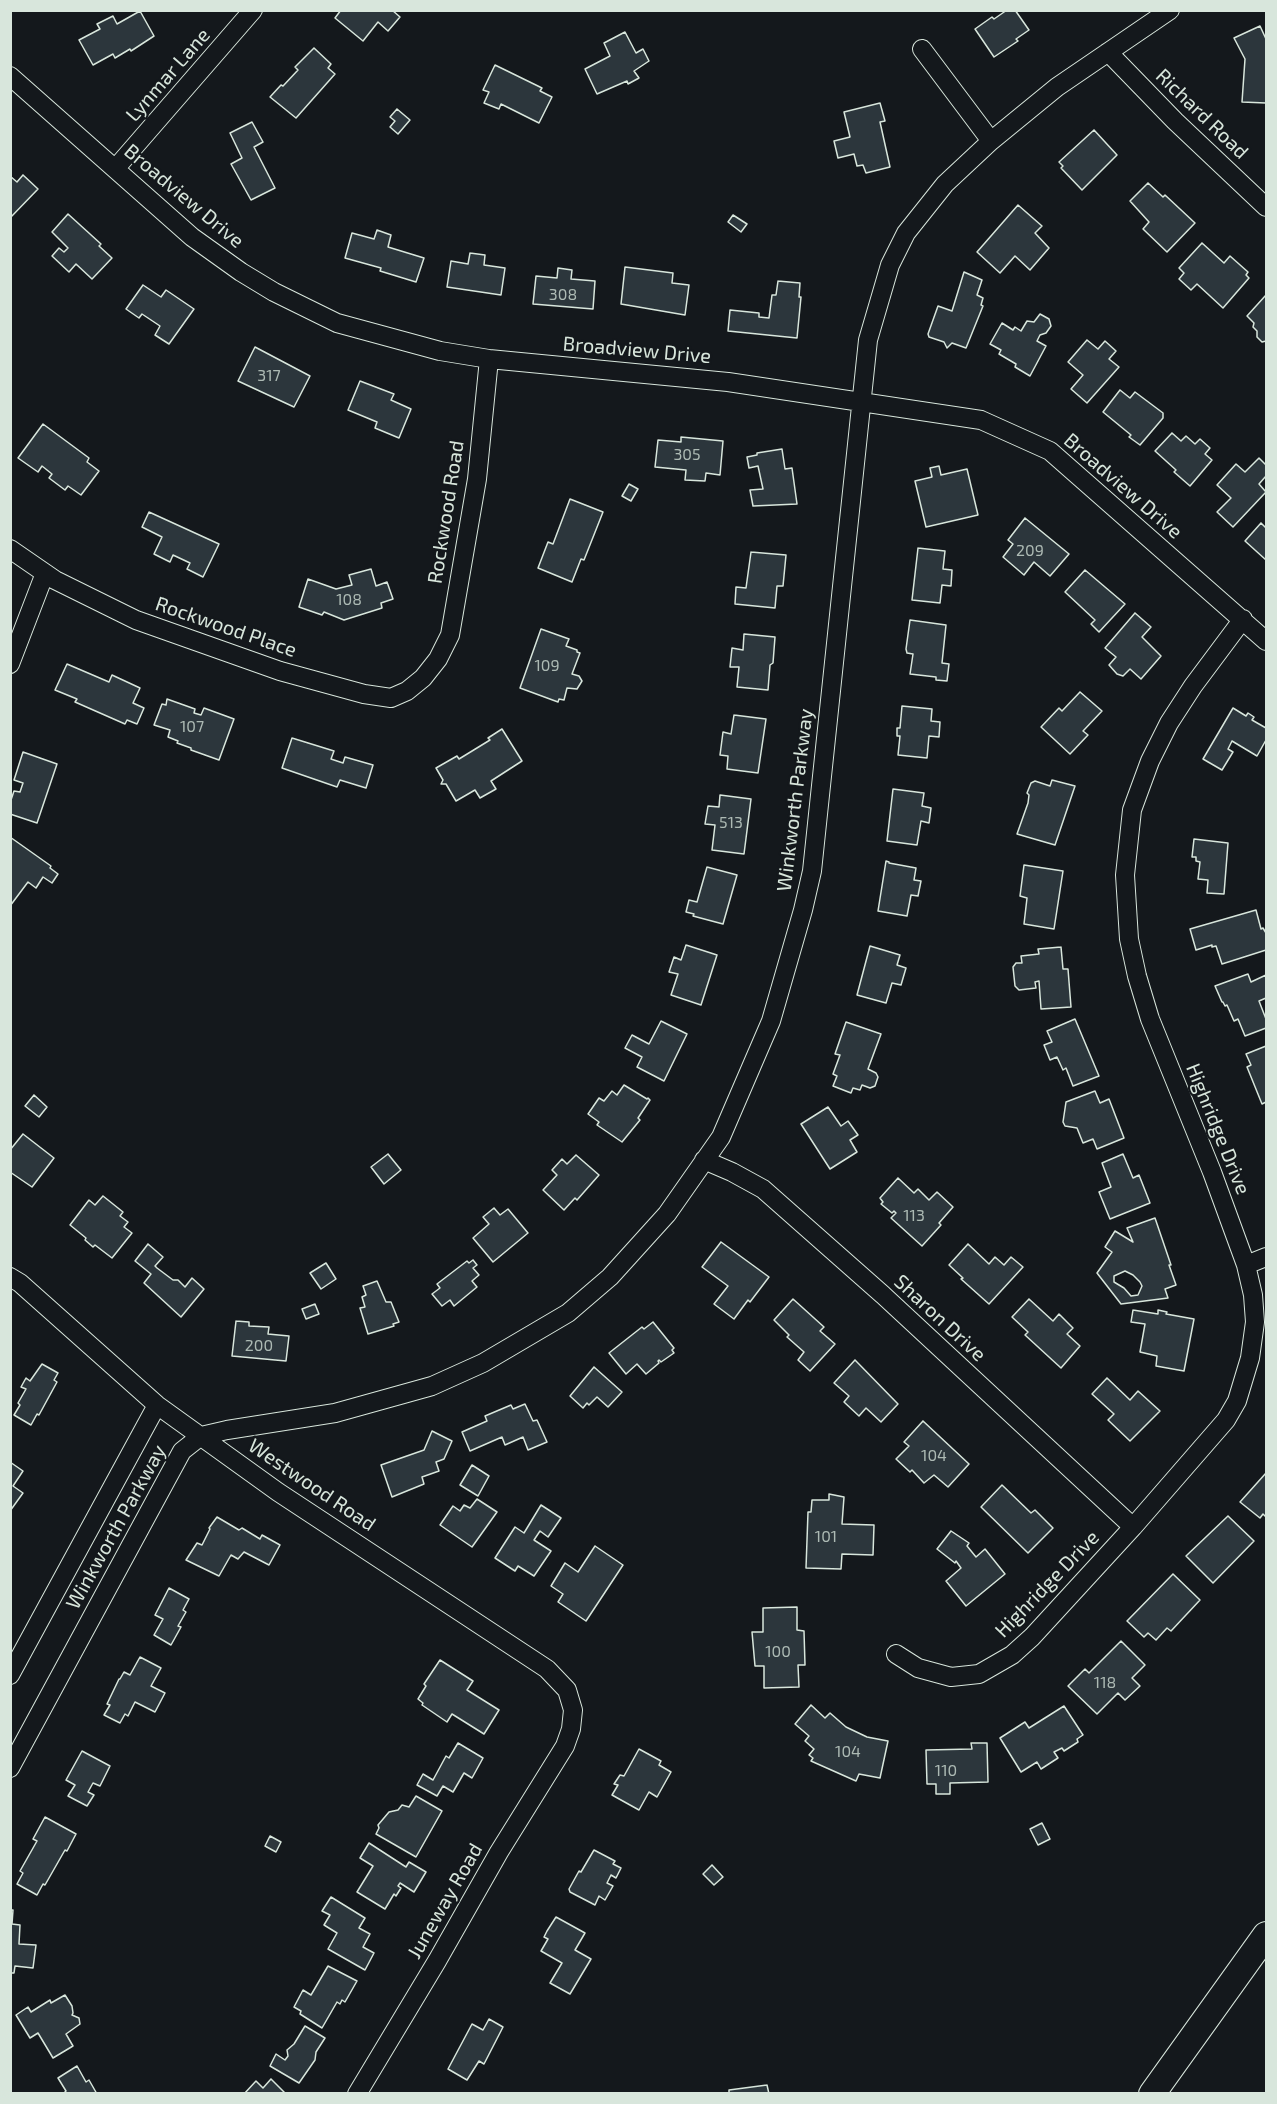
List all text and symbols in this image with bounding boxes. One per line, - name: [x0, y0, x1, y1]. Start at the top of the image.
- street label: Lynmar Lane: [121, 23, 215, 127]
- street label: Richard Road: [1151, 64, 1253, 164]
- street label: Broadview Drive: [119, 139, 249, 253]
- house number: 308: [549, 285, 577, 305]
- street label: Broadview Drive: [562, 332, 712, 368]
- house number: 317: [257, 366, 281, 386]
- street label: Broadview Drive: [1059, 428, 1187, 544]
- street label: Rockwood Road: [423, 439, 469, 585]
- house number: 305: [673, 445, 701, 465]
- house number: 209: [1016, 541, 1044, 561]
- house number: 108: [336, 590, 362, 610]
- street label: Rockwood Place: [152, 592, 300, 662]
- house number: 109: [534, 656, 560, 676]
- street label: Winkworth Parkway: [772, 707, 818, 893]
- house number: 107: [180, 717, 204, 737]
- house number: 513: [719, 813, 743, 833]
- street label: Highridge Drive: [1181, 1060, 1255, 1198]
- house number: 113: [903, 1206, 925, 1226]
- street label: Sharon Drive: [889, 1269, 991, 1367]
- house number: 200: [245, 1336, 273, 1356]
- street label: Westwood Road: [244, 1434, 380, 1536]
- street label: Winkworth Parkway: [61, 1441, 171, 1613]
- house number: 104: [921, 1446, 947, 1466]
- street label: Highridge Drive: [990, 1526, 1104, 1642]
- house number: 101: [815, 1527, 837, 1547]
- house number: 100: [765, 1642, 791, 1662]
- house number: 118: [1094, 1673, 1116, 1693]
- house number: 104: [835, 1742, 861, 1762]
- house number: 110: [935, 1761, 957, 1781]
- street label: Juneway Road: [402, 1839, 488, 1963]

